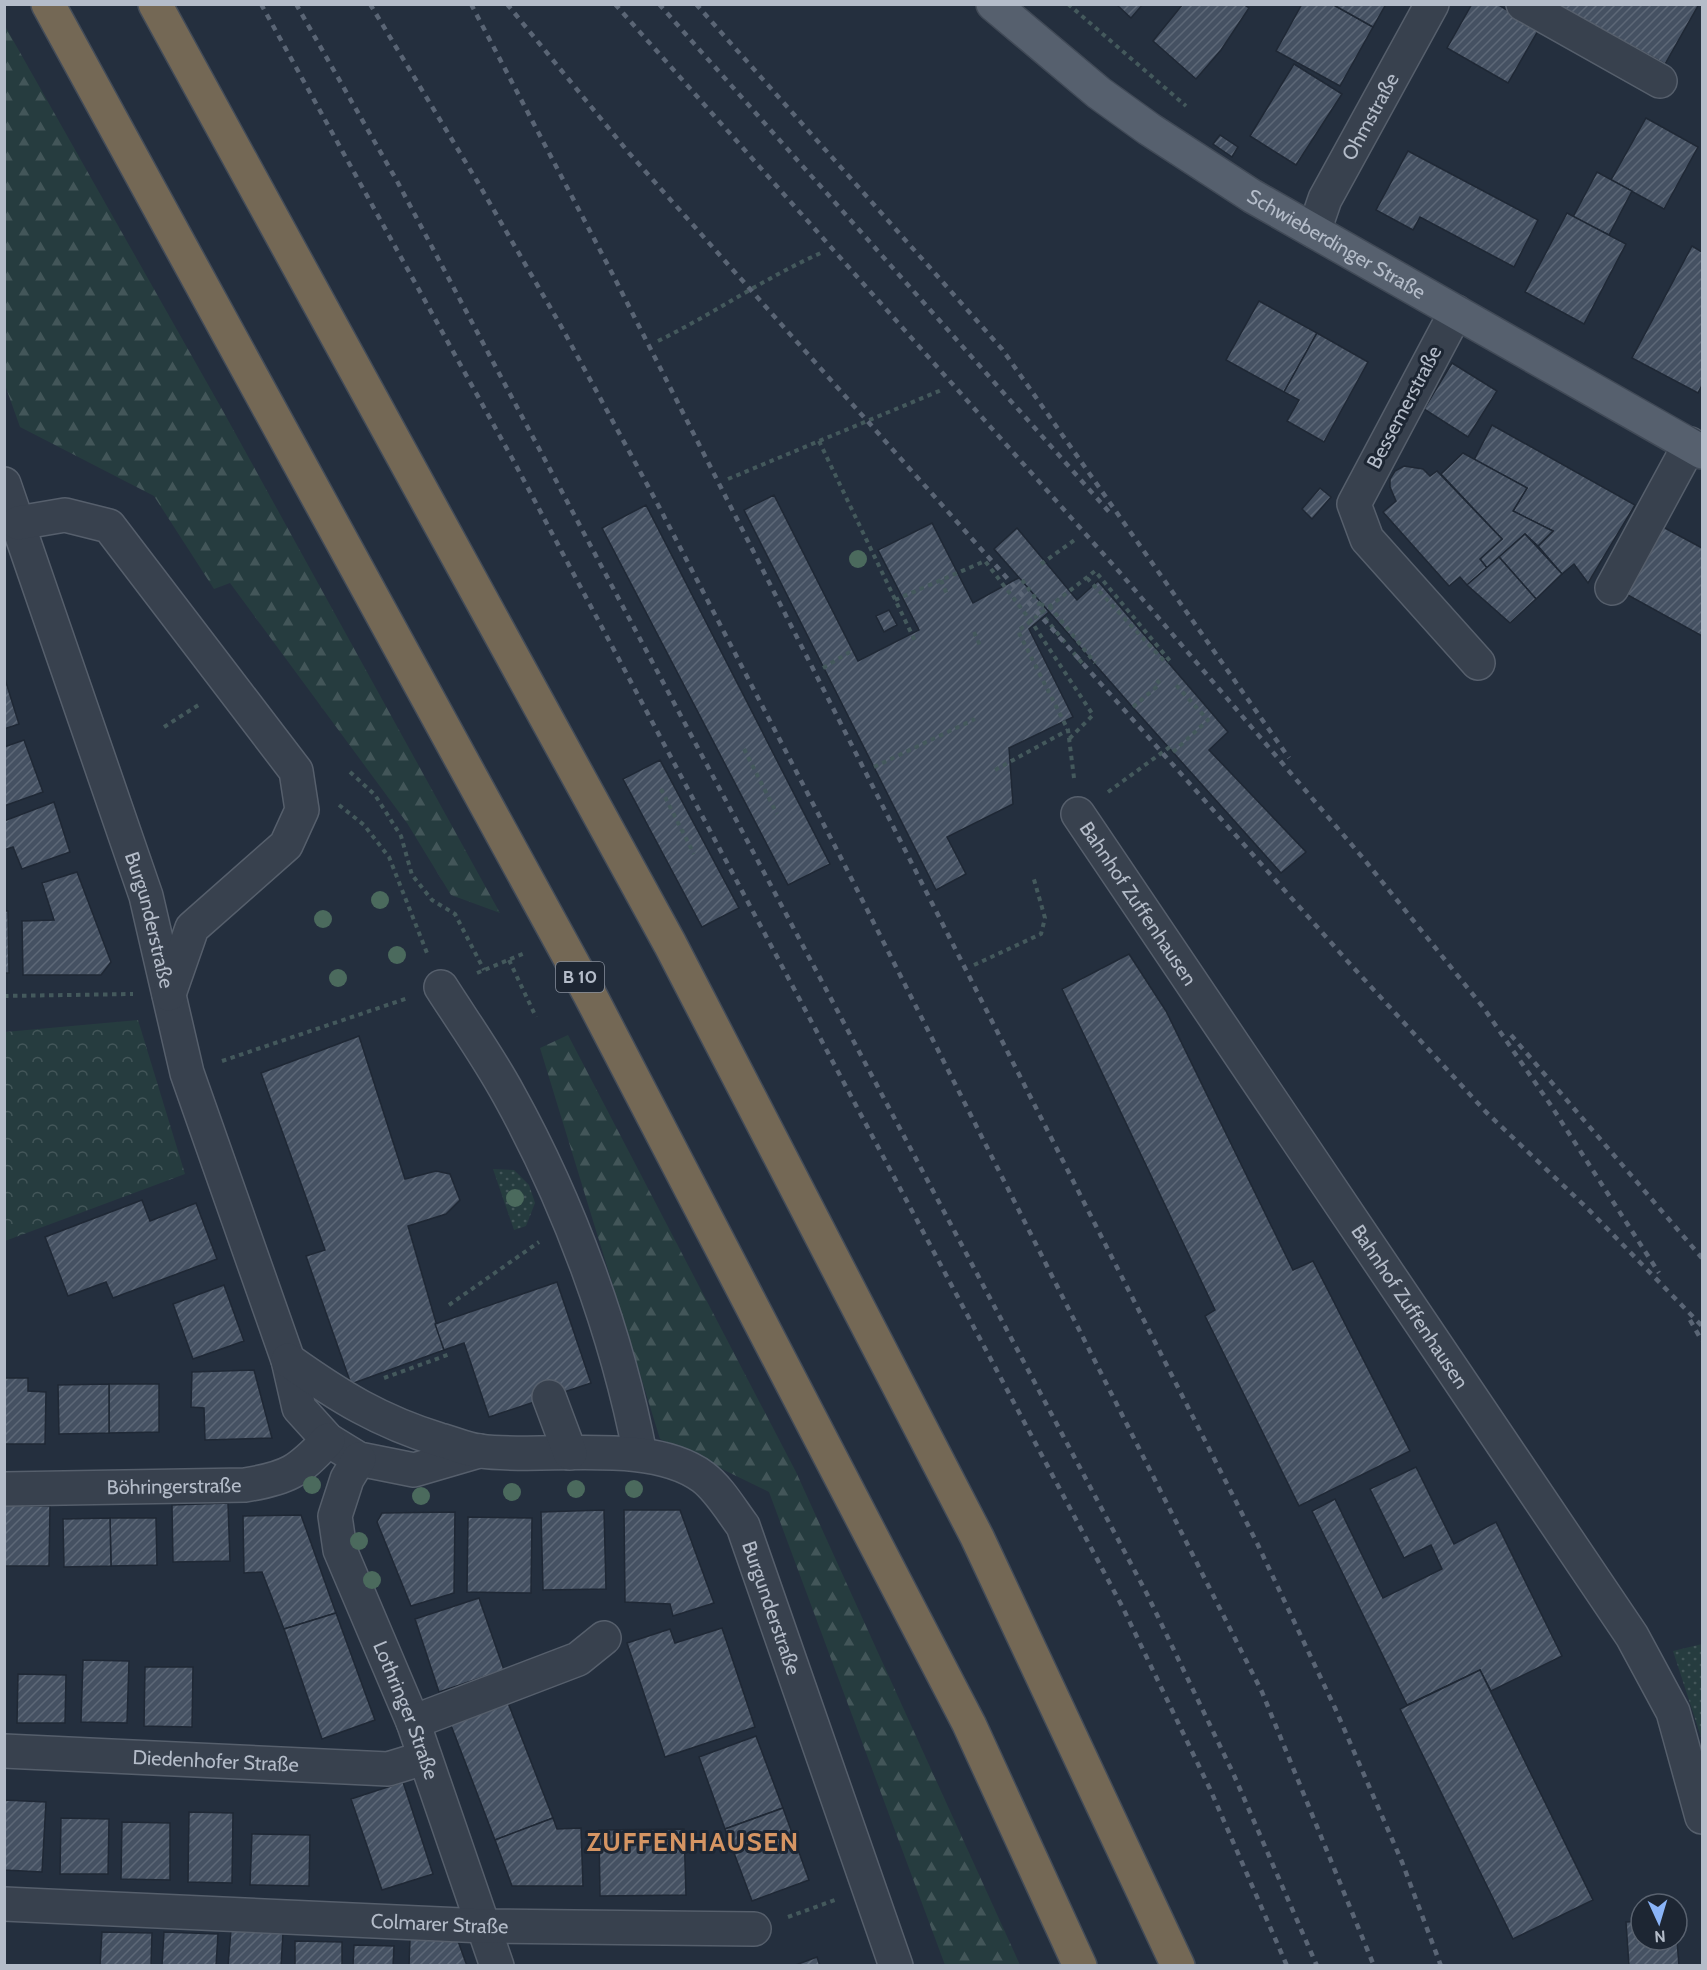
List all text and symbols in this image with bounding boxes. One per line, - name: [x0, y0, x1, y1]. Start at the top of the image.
- street label: Ohmstraße: [1337, 69, 1404, 164]
- street label: Schwieberdinger Straße: [1243, 184, 1430, 304]
- street label: Bessemerstraße: [1362, 342, 1446, 472]
- street label: Bahnhof Zuffenhausen: [1075, 817, 1202, 990]
- street label: Burgunderstraße: [120, 849, 179, 991]
- road number: B 10: [556, 962, 604, 992]
- street label: Bahnhof Zuffenhausen: [1346, 1220, 1474, 1393]
- street label: Böhringerstraße: [106, 1473, 241, 1499]
- street label: Burgunderstraße: [737, 1538, 806, 1678]
- street label: Lothringer Straße: [368, 1637, 444, 1783]
- street label: Diedenhofer Straße: [132, 1745, 299, 1777]
- district label: ZUFFENHAUSEN: [586, 1826, 800, 1858]
- north arrow: [1629, 1892, 1689, 1952]
- street label: Colmarer Straße: [370, 1909, 508, 1938]
- text: N: [1654, 1927, 1666, 1946]

